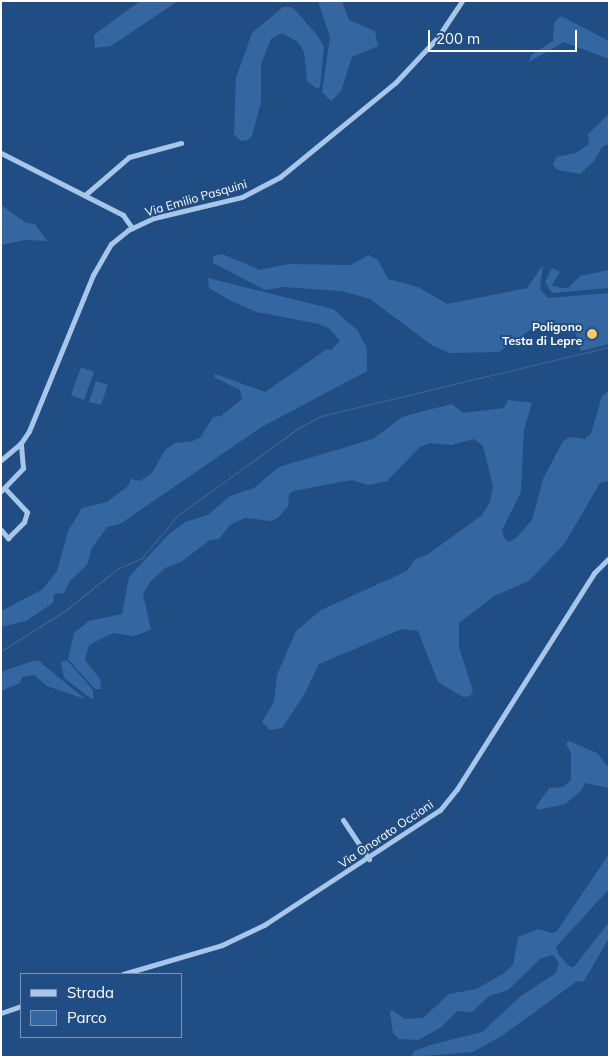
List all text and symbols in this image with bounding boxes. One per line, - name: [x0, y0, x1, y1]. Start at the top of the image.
- scale bar: [430, 20, 579, 52]
- text: 200 m: [436, 29, 480, 48]
- street label: Via Emilio Pasquini: [143, 177, 249, 219]
- place label: Poligono Testa di Lepre: [502, 320, 582, 348]
- marker: Poligono Testa di Lepre: [586, 328, 598, 340]
- street label: Via Onorato Occioni: [336, 797, 436, 871]
- legend: [20, 973, 182, 1038]
- text: Strada: [67, 983, 114, 1002]
- text: Parco: [67, 1008, 107, 1027]

